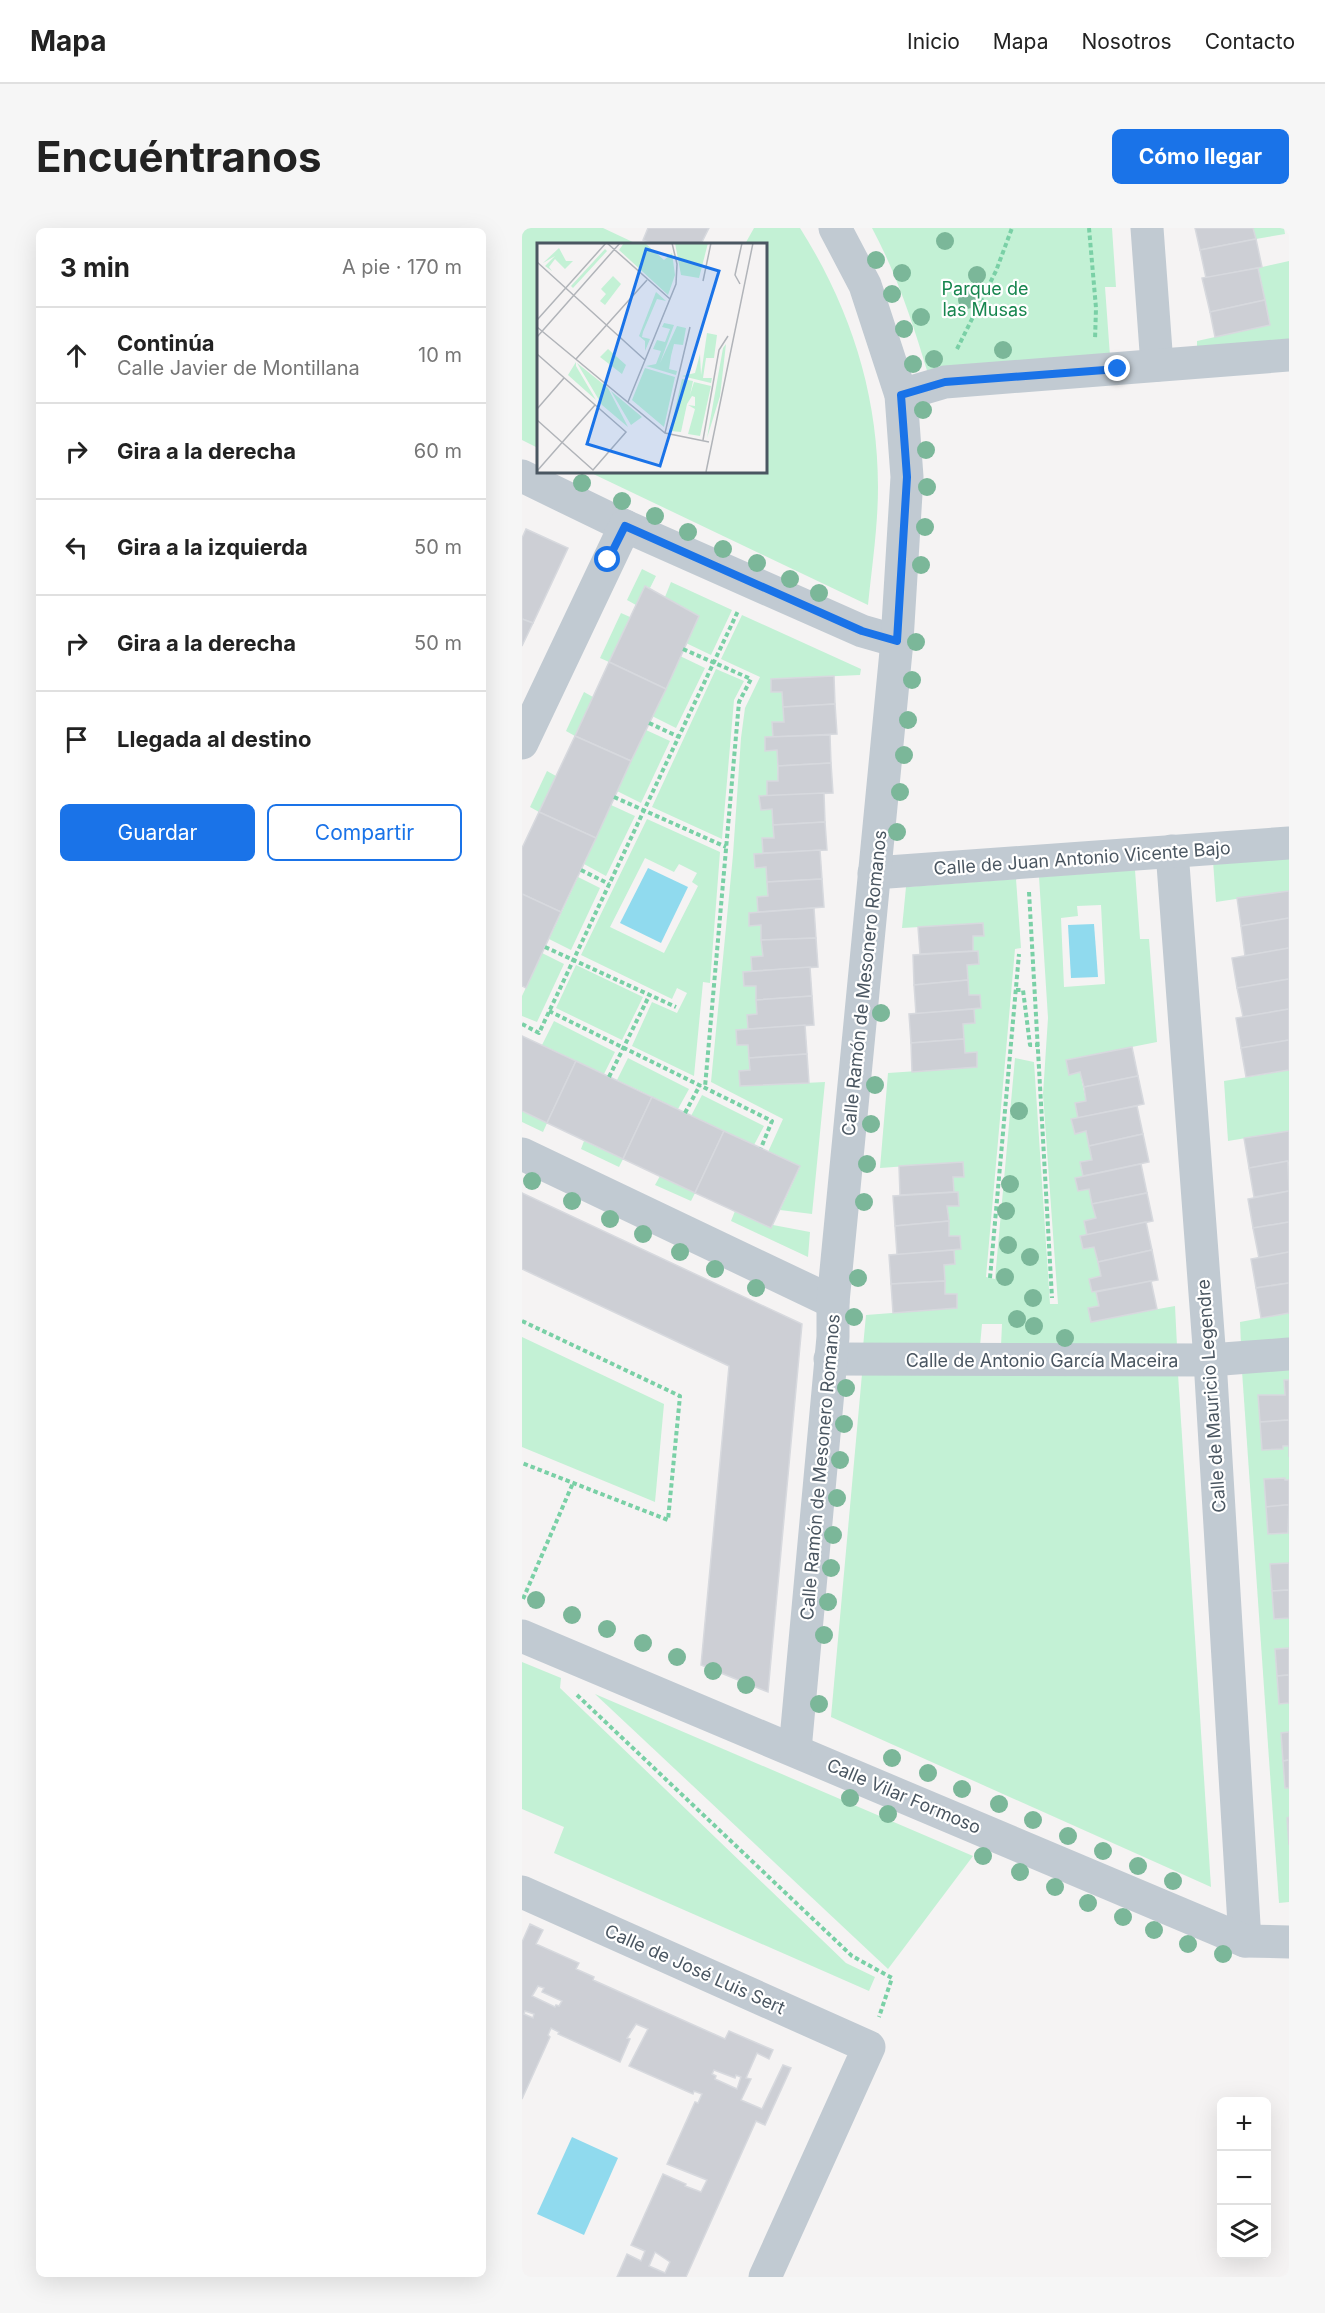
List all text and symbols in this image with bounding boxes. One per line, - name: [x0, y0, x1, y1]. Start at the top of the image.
- text: Mapa: [30, 24, 107, 58]
- text: Inicio: [907, 29, 960, 54]
- text: Mapa: [993, 29, 1048, 54]
- text: Nosotros: [1081, 29, 1172, 54]
- text: Contacto: [1205, 29, 1295, 54]
- button: Cómo llegar: [1112, 129, 1289, 184]
- text: Encuéntranos: [36, 131, 321, 182]
- inset map: [537, 243, 766, 472]
- text: 3 min: [60, 252, 130, 283]
- text: A pie · 170 m: [342, 255, 462, 279]
- park label: Parque de las Musas: [942, 278, 1028, 320]
- text: Continúa: [117, 330, 215, 356]
- icon: ahead: [60, 339, 93, 372]
- text: 10 m: [418, 343, 462, 367]
- route end: [1104, 355, 1130, 381]
- text: Calle Javier de Montillana: [117, 356, 360, 380]
- icon: right: [60, 435, 93, 468]
- text: Gira a la derecha: [117, 438, 296, 464]
- text: 60 m: [414, 439, 462, 463]
- icon: left: [60, 531, 93, 564]
- text: Gira a la izquierda: [117, 534, 308, 560]
- text: 50 m: [414, 535, 462, 559]
- route start: [594, 546, 620, 572]
- icon: right: [60, 627, 93, 660]
- text: Gira a la derecha: [117, 630, 296, 656]
- text: 50 m: [414, 631, 462, 655]
- icon: arrive: [60, 723, 93, 756]
- text: Llegada al destino: [117, 726, 311, 752]
- button: Guardar: [60, 804, 255, 861]
- button: Compartir: [267, 804, 462, 861]
- street label: Calle Ramón de Mesonero Romanos: [837, 829, 891, 1137]
- street label: Calle de Juan Antonio Vicente Bajo: [933, 837, 1231, 879]
- street label: Calle de Mauricio Legendre: [1192, 1279, 1230, 1513]
- street label: Calle Ramón de Mesonero Romanos: [796, 1313, 844, 1621]
- street label: Calle de Antonio García Maceira: [906, 1350, 1178, 1371]
- street label: Calle Vilar Formoso: [824, 1754, 984, 1838]
- street label: Calle de José Luis Sert: [602, 1920, 788, 2018]
- map controls: [1217, 2097, 1271, 2259]
- button: +: [1217, 2097, 1271, 2151]
- button: −: [1217, 2151, 1271, 2205]
- button: layers: [1217, 2205, 1271, 2259]

